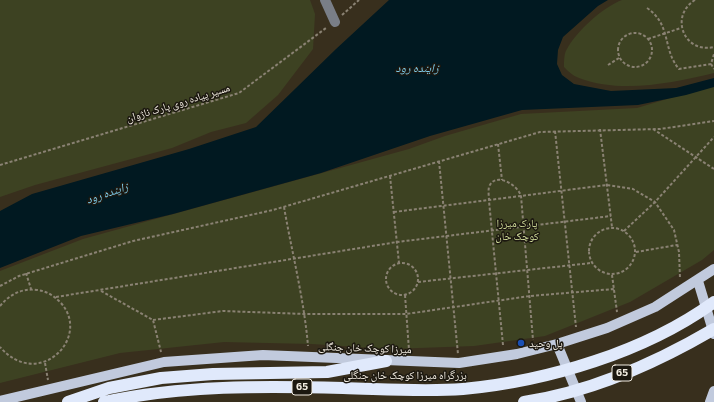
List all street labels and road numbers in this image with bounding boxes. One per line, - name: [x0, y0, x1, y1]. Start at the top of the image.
- street label: مسیر پیاده روی پارک ناژوان: [124, 81, 232, 125]
- street label: میرزا کوچک خان جنگلی: [318, 340, 412, 356]
- road number: 65: [612, 365, 632, 381]
- street label: بزرگراه میرزا کوچک خان جنگلی: [343, 368, 467, 382]
- road number: 65: [292, 379, 312, 395]

